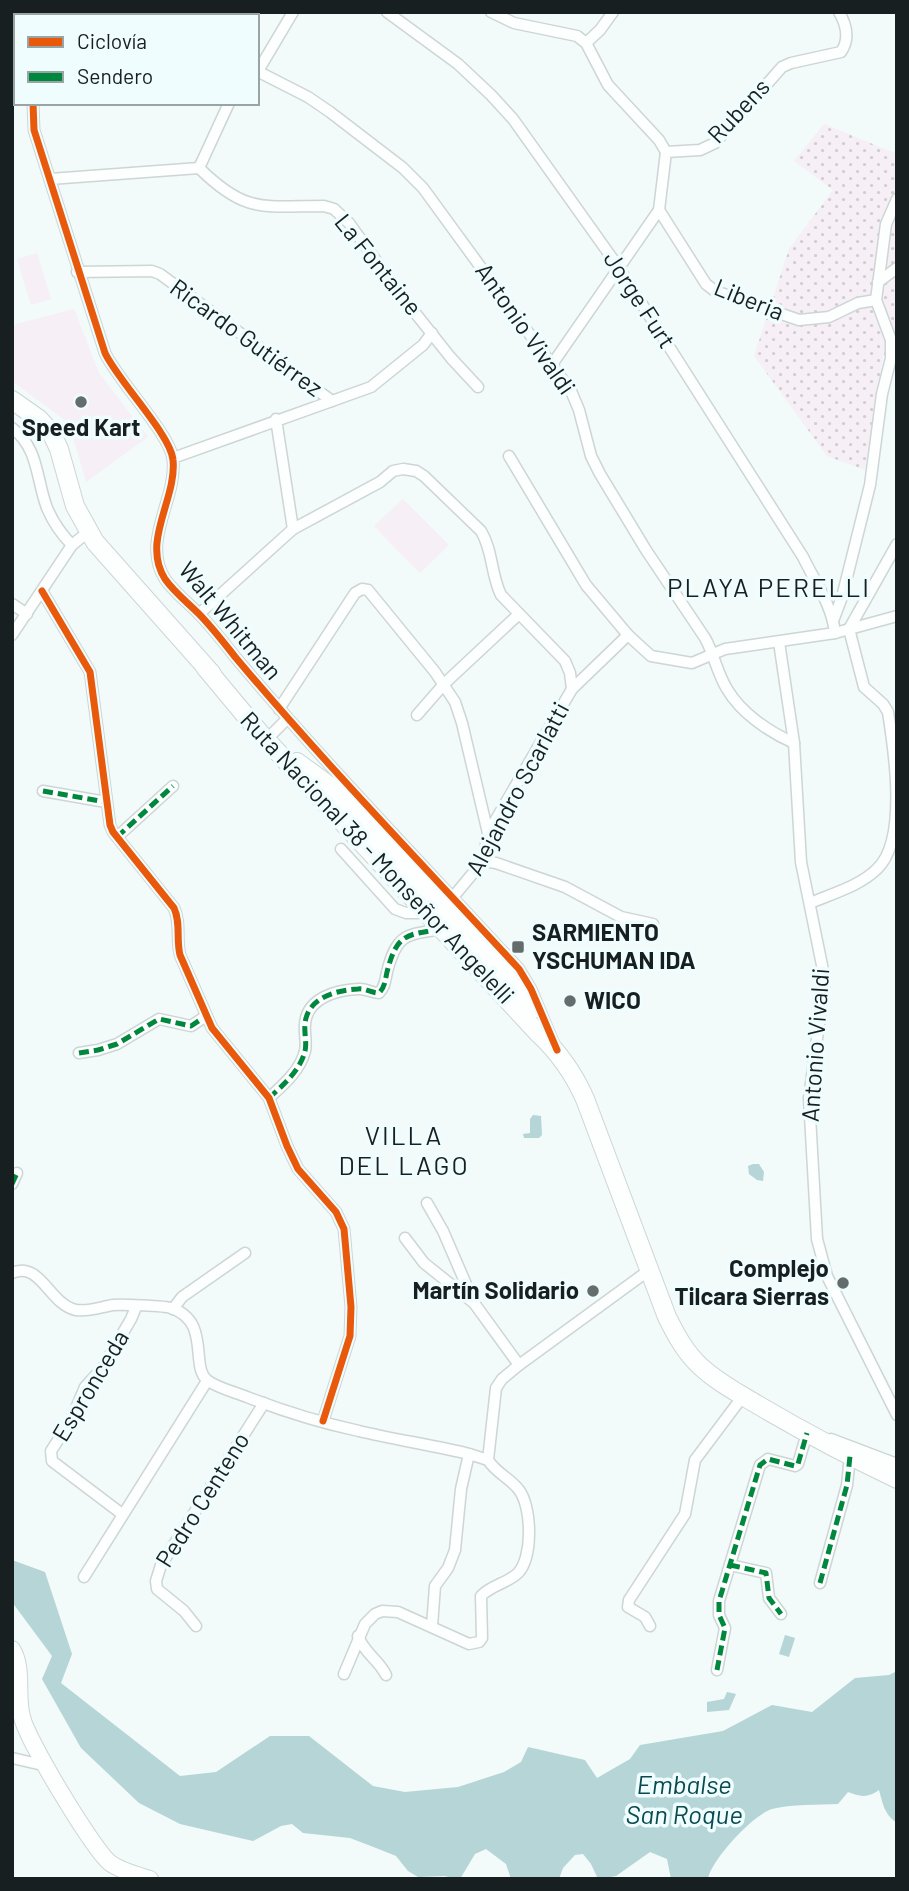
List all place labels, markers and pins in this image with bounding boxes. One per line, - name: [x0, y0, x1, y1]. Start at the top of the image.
- marker: Speed Kart: [73, 394, 89, 410]
- place label: Speed Kart: [22, 412, 140, 441]
- place label: SARMIENTO YSCHUMAN IDA: [532, 917, 696, 974]
- marker: SARMIENTO YSCHUMAN IDA: [510, 939, 526, 955]
- place label: WICO: [584, 985, 641, 1014]
- marker: WICO: [562, 993, 578, 1009]
- place label: Complejo Tilcara Sierras: [675, 1253, 829, 1310]
- place label: Martín Solidario: [413, 1275, 579, 1304]
- marker: Complejo Tilcara Sierras: [835, 1275, 851, 1291]
- marker: Martín Solidario: [585, 1283, 601, 1299]

